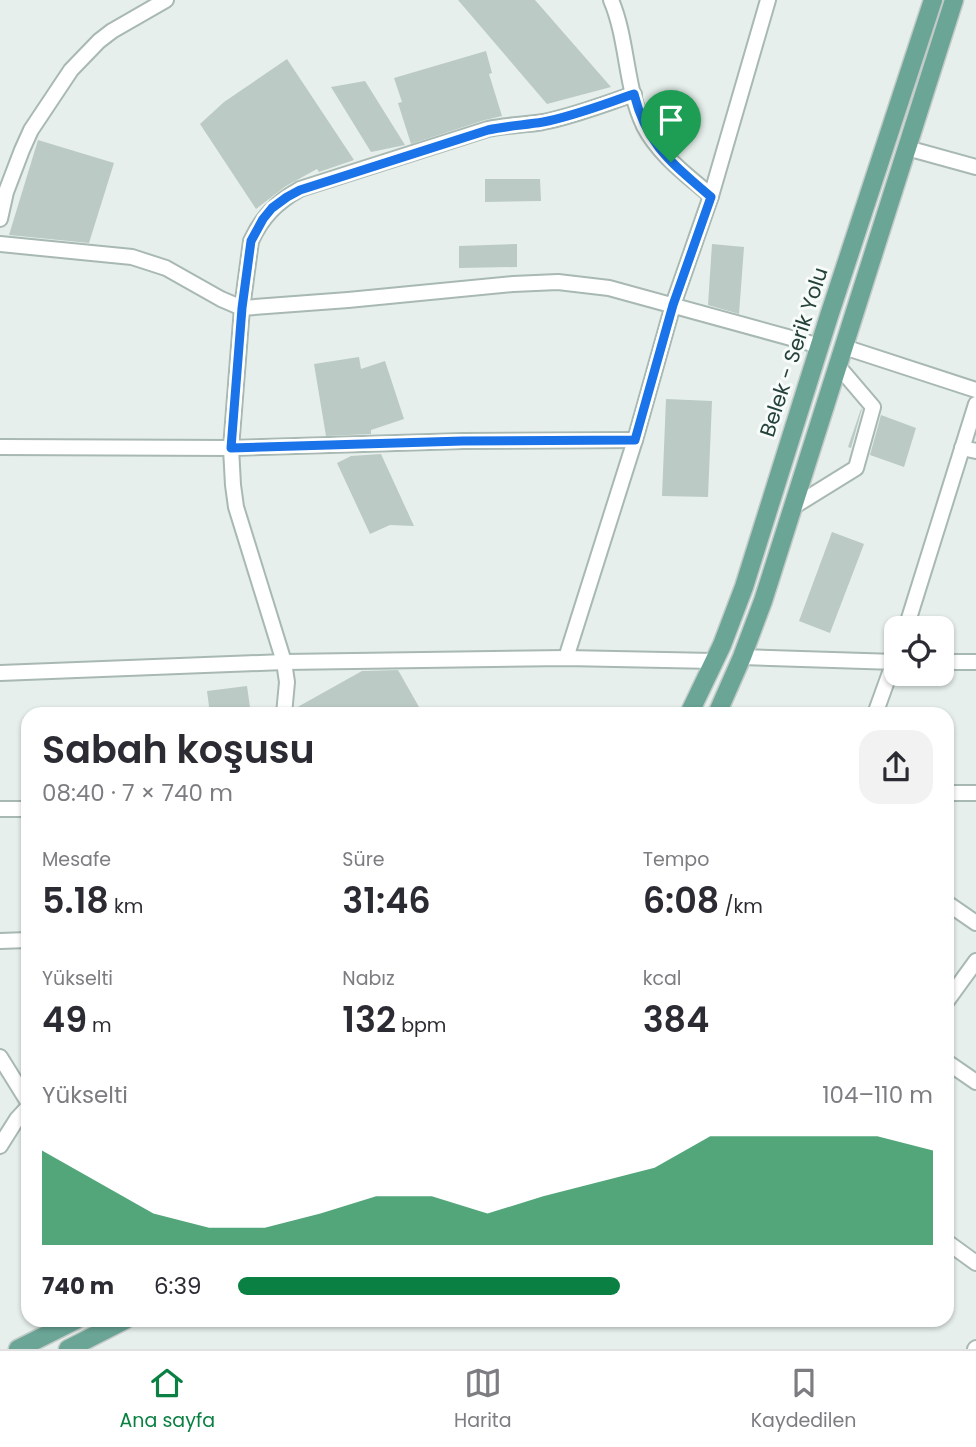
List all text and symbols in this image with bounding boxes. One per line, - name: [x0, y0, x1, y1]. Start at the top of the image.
- pin: [641, 90, 701, 162]
- icon: arrive: [652, 101, 690, 139]
- street label: Belek - Serik Yolu: [752, 263, 835, 440]
- map controls: [884, 616, 954, 686]
- button: locate: [884, 616, 954, 686]
- text: Sabah koşusu: [42, 723, 315, 776]
- button: share: [859, 730, 933, 804]
- text: 08:40 · 7 × 740 m: [42, 777, 233, 809]
- text: Mesafe: [42, 846, 111, 873]
- text: Süre: [342, 846, 385, 873]
- text: Tempo: [643, 846, 709, 873]
- text: 5.18: [42, 876, 109, 925]
- text: 31:46: [342, 876, 431, 925]
- text: 6:08: [643, 876, 719, 925]
- text: km: [109, 893, 143, 920]
- text: /km: [719, 893, 763, 920]
- text: Yükselti: [42, 965, 113, 992]
- text: Nabız: [342, 965, 395, 992]
- text: kcal: [643, 965, 682, 992]
- text: 49: [42, 995, 87, 1044]
- text: 132: [342, 995, 396, 1044]
- text: 384: [643, 995, 709, 1044]
- text: m: [87, 1012, 112, 1039]
- text: bpm: [396, 1012, 446, 1039]
- text: Yükselti: [42, 1079, 128, 1111]
- text: 104–110 m: [822, 1079, 933, 1111]
- text: 740 m: [42, 1270, 114, 1302]
- text: 6:39: [154, 1270, 202, 1302]
- tab: Ana sayfa: [120, 1364, 215, 1435]
- tab: Harita: [454, 1364, 512, 1435]
- tab: Kaydedilen: [751, 1364, 856, 1435]

